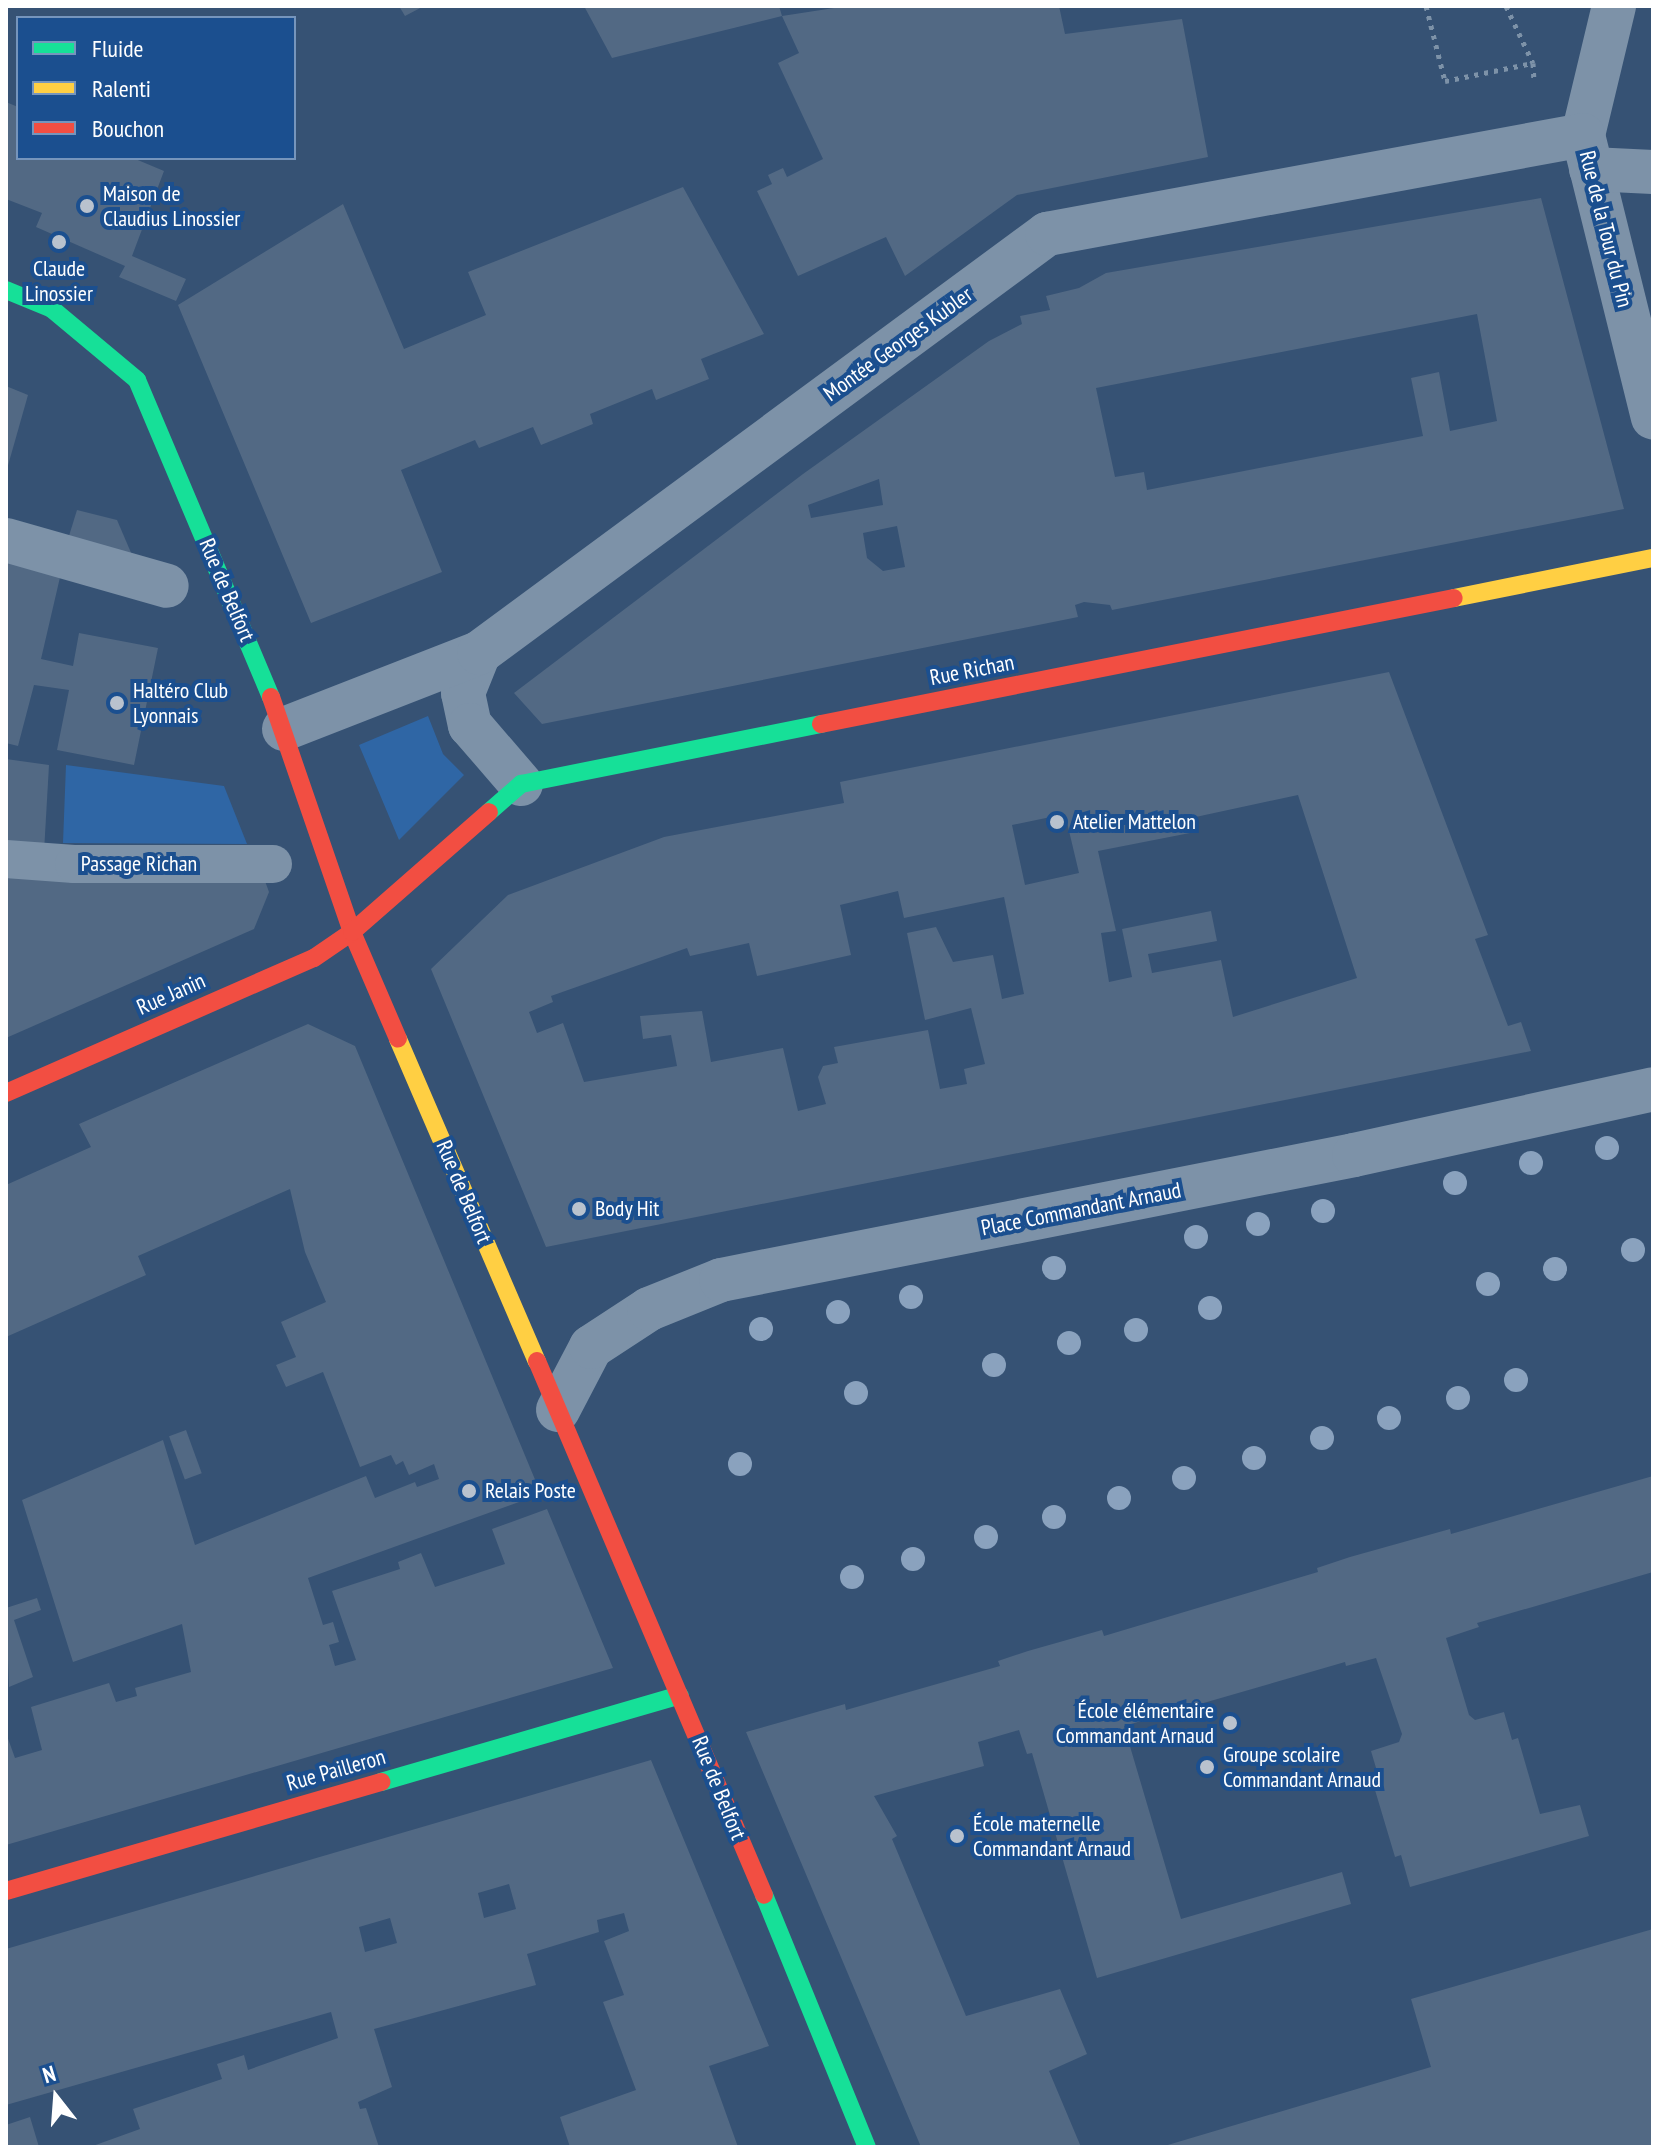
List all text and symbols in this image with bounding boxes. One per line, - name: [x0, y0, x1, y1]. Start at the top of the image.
- legend: [16, 16, 296, 160]
- text: Fluide: [92, 33, 143, 64]
- text: Ralenti: [92, 73, 151, 104]
- text: Bouchon: [92, 113, 164, 144]
- street label: Rue de la Tour du Pin: [1574, 148, 1638, 310]
- place label: Maison de Claudius Linossier: [103, 180, 240, 232]
- marker: Maison de Claudius Linossier: [78, 197, 96, 215]
- marker: Claude Linossier: [50, 233, 68, 251]
- place label: Claude Linossier: [25, 255, 93, 306]
- street label: Montée Georges Kubler: [818, 281, 978, 407]
- street label: Rue de Belfort: [193, 535, 261, 645]
- street label: Rue Richan: [928, 649, 1016, 691]
- place label: Haltéro Club Lyonnais: [133, 677, 228, 728]
- marker: Haltéro Club Lyonnais: [108, 694, 126, 712]
- place label: Atelier Mattelon: [1073, 809, 1196, 835]
- marker: Atelier Mattelon: [1048, 813, 1066, 831]
- street label: Passage Richan: [81, 851, 197, 877]
- street label: Rue Janin: [133, 967, 209, 1021]
- street label: Rue de Belfort: [430, 1137, 498, 1247]
- street label: Place Commandant Arnaud: [978, 1177, 1184, 1241]
- place label: Body Hit: [595, 1196, 660, 1222]
- marker: Body Hit: [570, 1200, 588, 1218]
- place label: Relais Poste: [485, 1478, 576, 1504]
- marker: Relais Poste: [460, 1482, 478, 1500]
- place label: École élémentaire Commandant Arnaud: [1055, 1697, 1214, 1748]
- marker: École élémentaire Commandant Arnaud: [1221, 1714, 1239, 1732]
- street label: Rue de Belfort: [686, 1732, 752, 1844]
- place label: Groupe scolaire Commandant Arnaud: [1223, 1741, 1382, 1792]
- street label: Rue Pailleron: [284, 1743, 388, 1797]
- marker: Groupe scolaire Commandant Arnaud: [1198, 1758, 1216, 1776]
- place label: École maternelle Commandant Arnaud: [973, 1810, 1132, 1862]
- marker: École maternelle Commandant Arnaud: [948, 1827, 966, 1845]
- north arrow: [16, 2057, 96, 2137]
- text: N: [39, 2059, 59, 2089]

